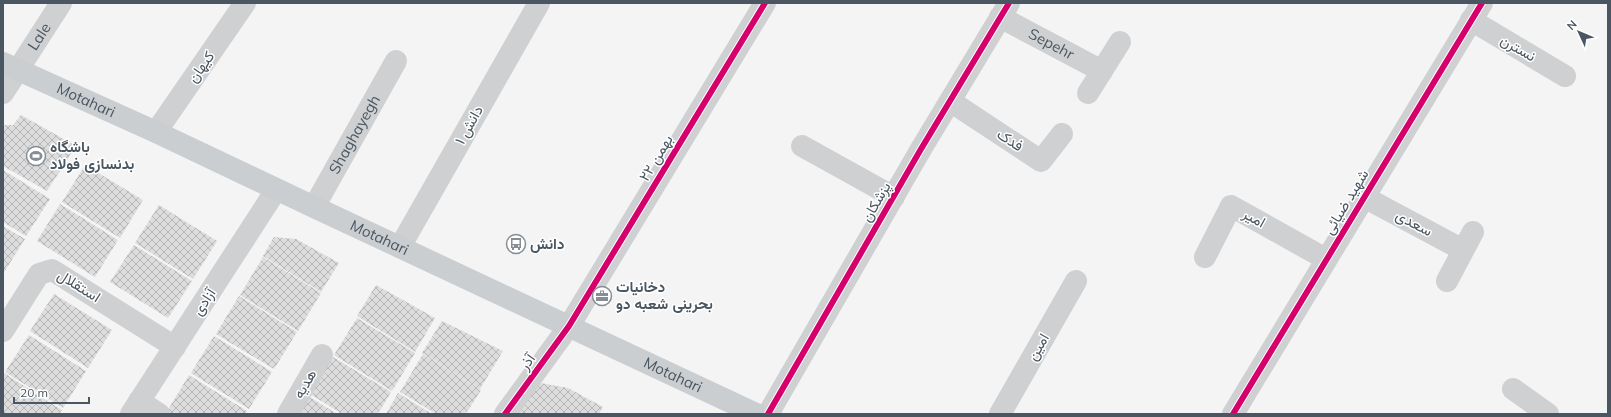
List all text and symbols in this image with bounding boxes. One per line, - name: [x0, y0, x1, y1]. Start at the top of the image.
- north arrow: [1559, 12, 1599, 52]
- text: N: [1564, 17, 1580, 33]
- street label: Lale: [23, 19, 55, 54]
- street label: Sepehr: [1025, 24, 1078, 64]
- street label: نسترن: [1497, 30, 1539, 65]
- street label: کیهان: [183, 47, 218, 86]
- street label: Motahari: [54, 78, 119, 121]
- street label: Shaghayegh: [324, 91, 384, 177]
- street label: دانش ۱: [450, 102, 488, 148]
- street label: فدک: [993, 124, 1027, 155]
- street label: ۲۲ بهمن: [634, 131, 678, 185]
- place label: باشگاه بدنسازی فولاد: [50, 137, 134, 173]
- sports icon: باشگاه بدنسازی فولاد: [25, 145, 47, 167]
- street label: شهید ضیائی: [1319, 165, 1373, 238]
- street label: پزشکان: [856, 178, 896, 226]
- street label: امیر: [1239, 203, 1269, 232]
- street label: سعدی: [1392, 205, 1436, 241]
- street label: Motahari: [347, 215, 412, 259]
- bus stop icon: دانش: [505, 233, 527, 255]
- place label: دانش: [530, 234, 564, 253]
- street label: استقلال: [54, 265, 104, 306]
- place label: دخانیات بحرینی شعبه دو: [616, 277, 713, 313]
- street label: آزادی: [188, 283, 221, 320]
- office icon: دخانیات بحرینی شعبه دو: [591, 285, 613, 307]
- street label: امین: [1022, 330, 1054, 364]
- street label: آذر: [514, 349, 540, 374]
- street label: Motahari: [641, 353, 705, 396]
- street label: هدیه: [289, 366, 321, 402]
- scale bar: [14, 379, 89, 405]
- text: 20 m: [20, 385, 48, 400]

